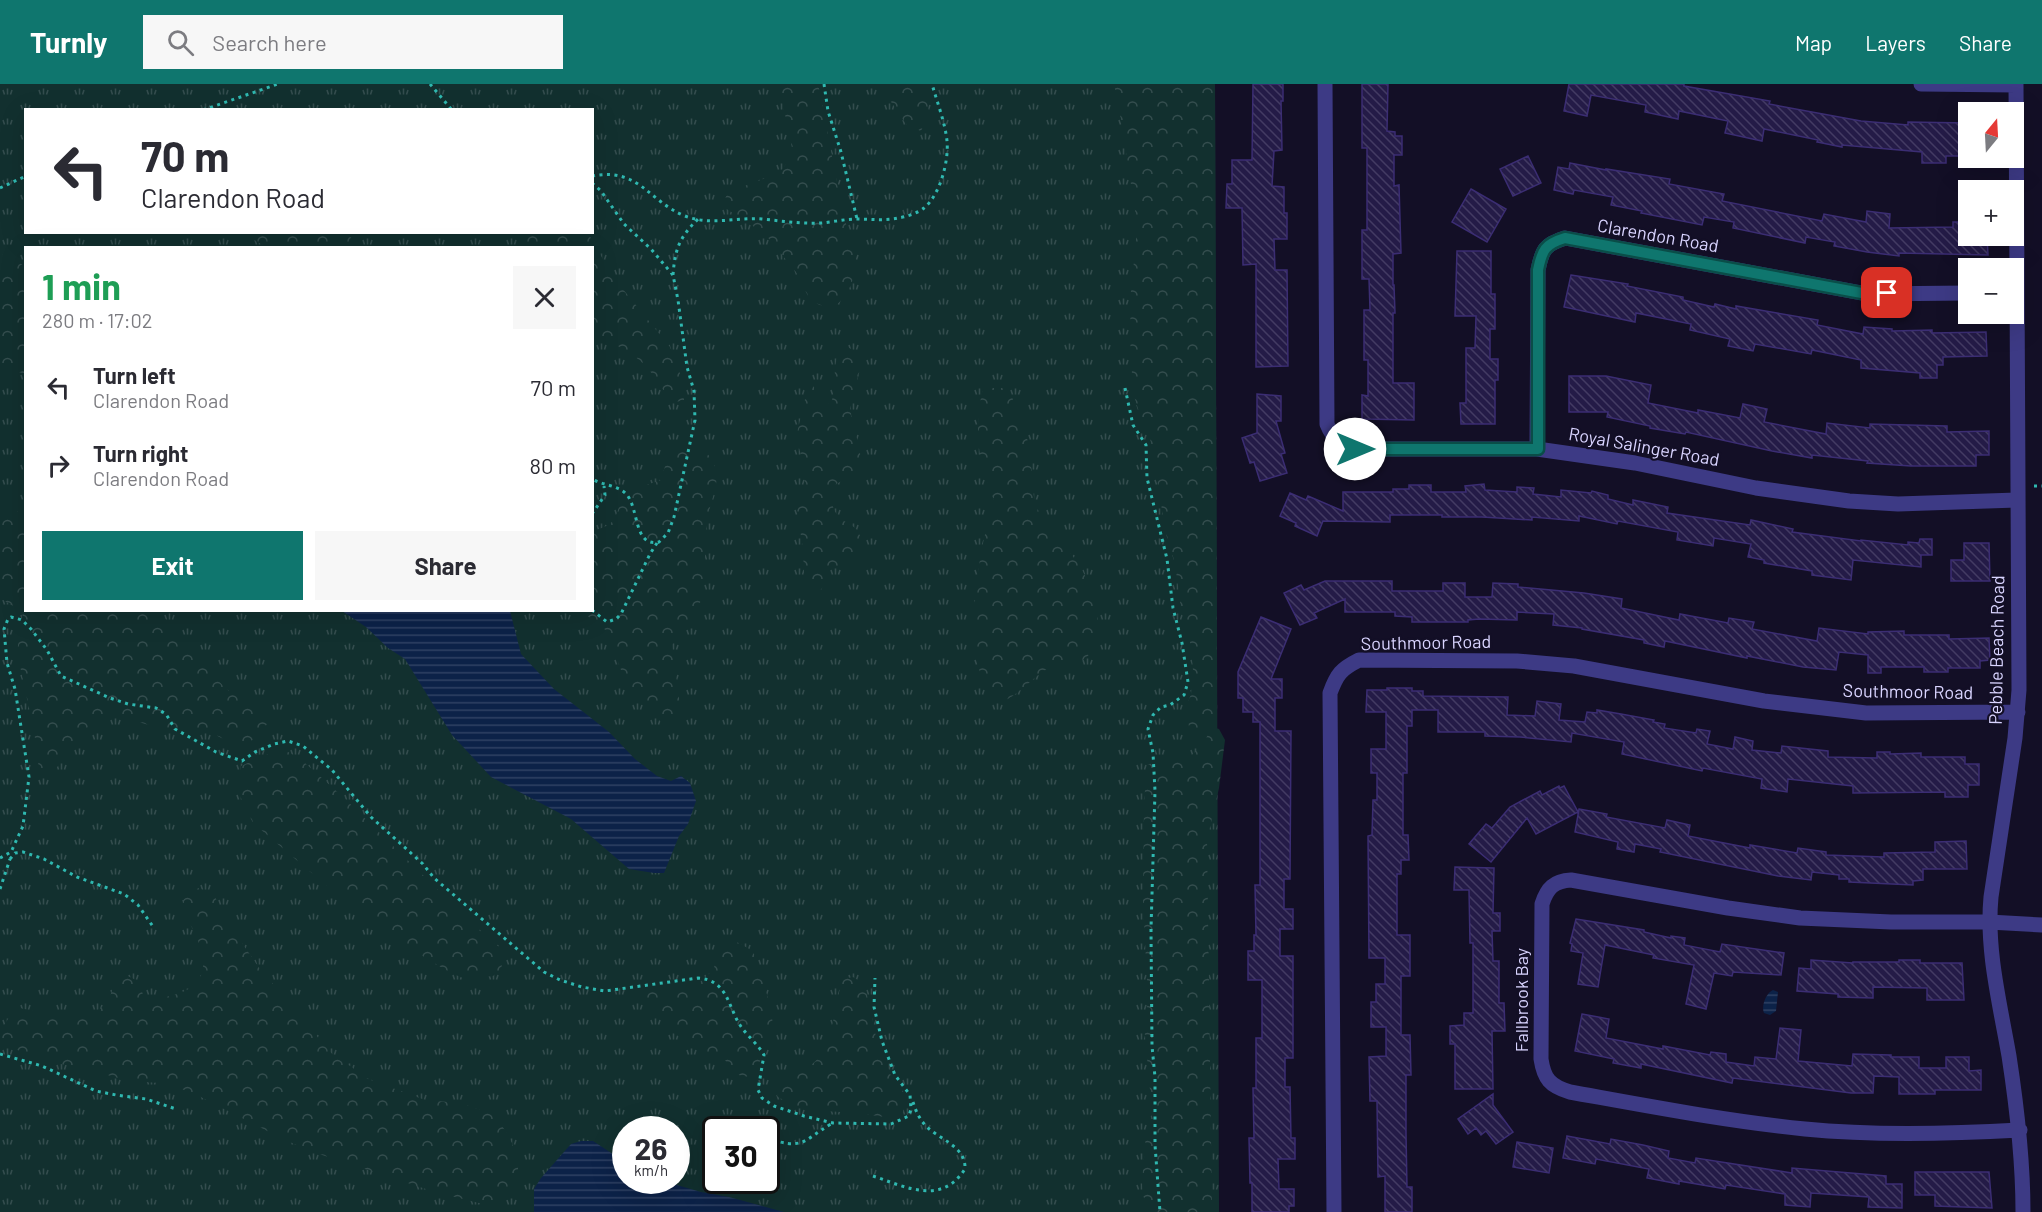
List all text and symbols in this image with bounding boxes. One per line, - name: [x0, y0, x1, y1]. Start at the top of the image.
- search box: [143, 15, 563, 69]
- text: Turnly: [30, 25, 107, 59]
- icon: search: [164, 26, 197, 59]
- text: Search here: [212, 29, 327, 55]
- text: Map: [1795, 30, 1832, 55]
- text: Layers: [1865, 30, 1926, 55]
- text: Share: [1959, 30, 2012, 55]
- north arrow: [1958, 102, 2024, 168]
- map controls: [1958, 102, 2024, 324]
- text: 70 m: [141, 130, 229, 180]
- icon: left: [42, 132, 120, 210]
- button: +: [1958, 180, 2024, 246]
- text: Clarendon Road: [141, 181, 325, 213]
- street label: Clarendon Road: [1596, 214, 1720, 256]
- button: −: [1958, 258, 2024, 324]
- text: 1 min: [42, 264, 121, 307]
- button: close: [513, 266, 576, 329]
- pin: [1861, 267, 1912, 318]
- icon: arrive: [1870, 276, 1903, 309]
- text: 280 m · 17:02: [42, 308, 152, 332]
- text: Turn left: [93, 362, 176, 388]
- icon: left: [42, 371, 75, 404]
- text: 70 m: [531, 374, 576, 400]
- text: Clarendon Road: [93, 388, 229, 412]
- position arrow: [1323, 417, 1387, 481]
- street label: Royal Salinger Road: [1567, 422, 1721, 470]
- text: Turn right: [93, 440, 188, 466]
- icon: right: [42, 449, 75, 482]
- text: 80 m: [530, 452, 576, 478]
- text: Clarendon Road: [93, 466, 229, 490]
- button: Exit: [42, 531, 303, 600]
- button: Share: [315, 531, 576, 600]
- street label: Pebble Beach Road: [1984, 575, 2008, 725]
- street label: Southmoor Road: [1361, 630, 1491, 654]
- street label: Southmoor Road: [1843, 679, 1973, 703]
- street label: Fallbrook Bay: [1510, 948, 1532, 1052]
- speed limit sign: 30: [702, 1116, 780, 1194]
- text: 26: [635, 1130, 667, 1166]
- text: km/h: [634, 1161, 668, 1179]

